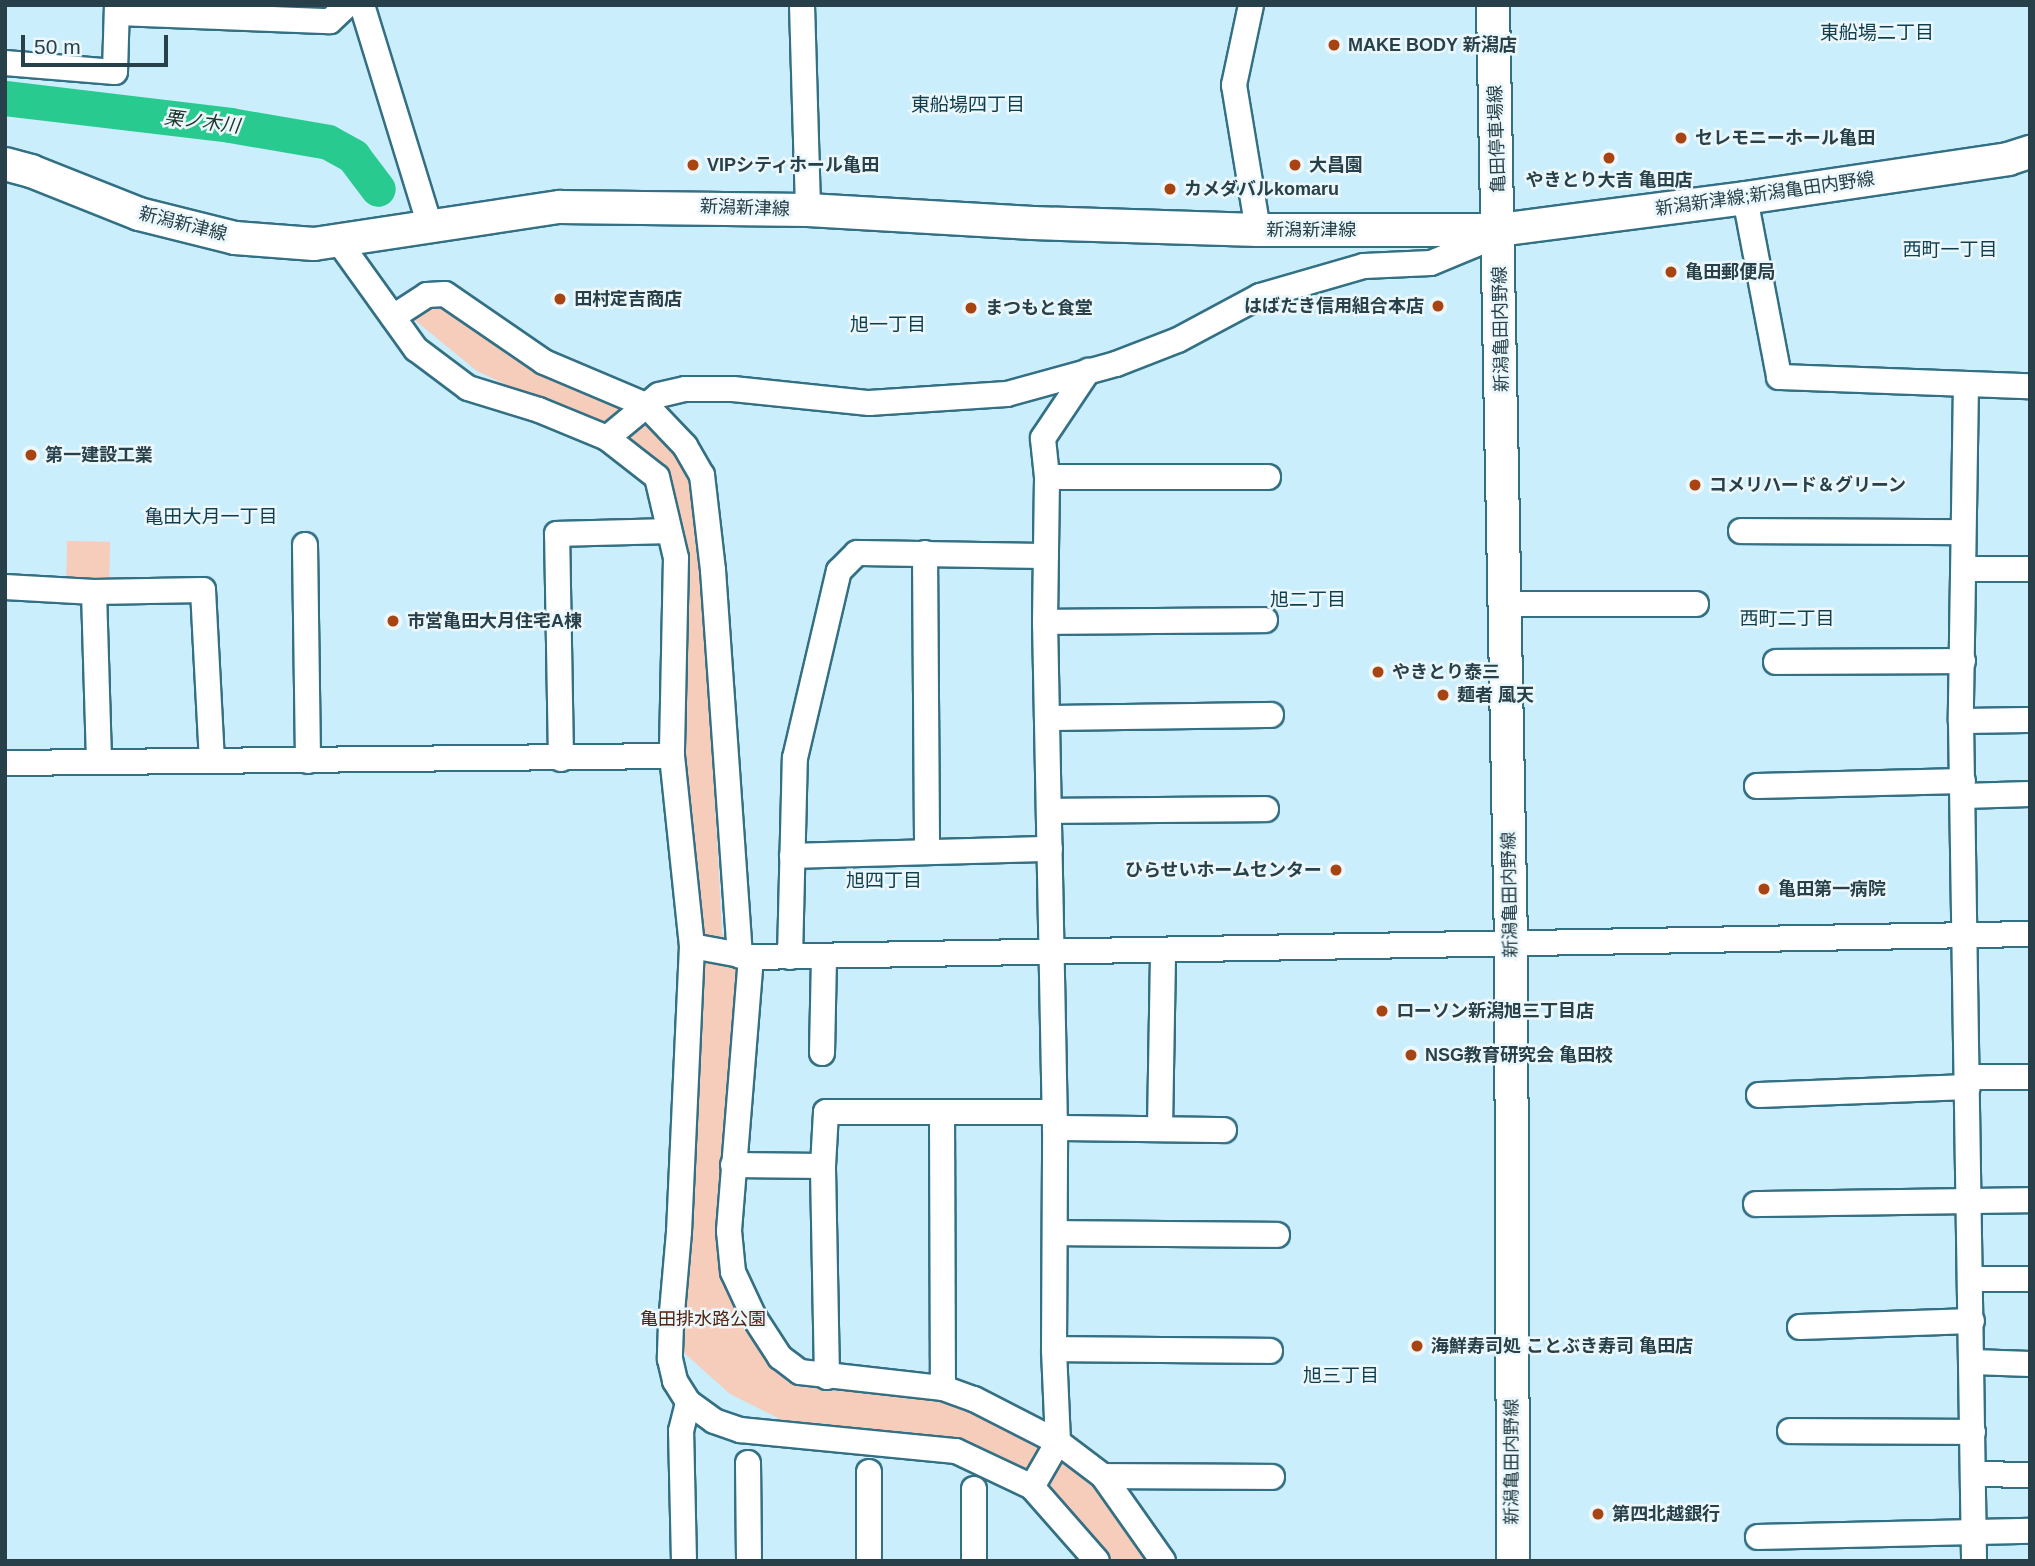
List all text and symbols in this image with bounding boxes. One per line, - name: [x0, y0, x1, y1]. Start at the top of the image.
- scale bar: [24, 21, 172, 65]
- district label: 東船場二丁目: [1820, 22, 1934, 44]
- place label: MAKE BODY 新潟店: [1348, 34, 1517, 56]
- text: 50 m: [34, 35, 81, 58]
- marker: MAKE BODY 新潟店: [1326, 37, 1342, 53]
- street label: 亀田停車場線: [1484, 85, 1510, 193]
- district label: 東船場四丁目: [911, 94, 1025, 116]
- water label: 栗ノ木川: [163, 106, 241, 138]
- place label: セレモニーホール亀田: [1695, 127, 1875, 149]
- marker: セレモニーホール亀田: [1673, 130, 1689, 146]
- marker: やきとり大吉 亀田店: [1601, 150, 1617, 166]
- place label: VIPシティホール亀田: [707, 154, 880, 176]
- place label: 大昌園: [1309, 154, 1363, 176]
- marker: VIPシティホール亀田: [685, 157, 701, 173]
- marker: 大昌園: [1287, 157, 1303, 173]
- street label: 新潟新津線;新潟亀田内野線: [1654, 168, 1876, 220]
- place label: やきとり大吉 亀田店: [1525, 169, 1693, 191]
- place label: カメダバルkomaru: [1184, 178, 1339, 200]
- marker: カメダバルkomaru: [1162, 181, 1178, 197]
- street label: 新潟新津線: [700, 196, 790, 220]
- street label: 新潟新津線: [137, 203, 229, 245]
- street label: 新潟新津線: [1266, 219, 1356, 241]
- district label: 西町一丁目: [1903, 239, 1997, 261]
- place label: 亀田郵便局: [1685, 261, 1775, 283]
- marker: 亀田郵便局: [1663, 264, 1679, 280]
- street label: 新潟亀田内野線: [1489, 266, 1513, 392]
- place label: 田村定吉商店: [574, 288, 682, 310]
- marker: 田村定吉商店: [552, 291, 568, 307]
- place label: はばたき信用組合本店: [1244, 295, 1424, 317]
- place label: まつもと食堂: [985, 297, 1093, 319]
- marker: はばたき信用組合本店: [1430, 298, 1446, 314]
- marker: まつもと食堂: [963, 300, 979, 316]
- district label: 旭一丁目: [850, 314, 926, 336]
- place label: 第一建設工業: [45, 444, 153, 466]
- marker: 第一建設工業: [23, 447, 39, 463]
- place label: コメリハード＆グリーン: [1709, 474, 1907, 496]
- marker: コメリハード＆グリーン: [1687, 477, 1703, 493]
- district label: 亀田大月一丁目: [145, 506, 277, 528]
- district label: 旭二丁目: [1270, 589, 1346, 611]
- district label: 西町二丁目: [1740, 608, 1834, 630]
- place label: 市営亀田大月住宅A棟: [407, 610, 582, 632]
- marker: 市営亀田大月住宅A棟: [385, 613, 401, 629]
- place label: やきとり泰三: [1392, 661, 1500, 683]
- marker: やきとり泰三: [1370, 664, 1386, 680]
- place label: 麺者 風天: [1457, 684, 1534, 706]
- marker: 麺者 風天: [1435, 687, 1451, 703]
- street label: 新潟亀田内野線: [1498, 832, 1522, 958]
- place label: ひらせいホームセンター: [1124, 859, 1322, 881]
- marker: ひらせいホームセンター: [1328, 862, 1344, 878]
- district label: 旭四丁目: [846, 870, 922, 892]
- place label: 亀田第一病院: [1778, 878, 1886, 900]
- marker: 亀田第一病院: [1756, 881, 1772, 897]
- place label: ローソン新潟旭三丁目店: [1396, 1000, 1594, 1022]
- marker: ローソン新潟旭三丁目店: [1374, 1003, 1390, 1019]
- place label: NSG教育研究会 亀田校: [1425, 1044, 1613, 1066]
- marker: NSG教育研究会 亀田校: [1403, 1047, 1419, 1063]
- park label: 亀田排水路公園: [640, 1308, 766, 1330]
- place label: 海鮮寿司処 ことぶき寿司 亀田店: [1431, 1335, 1693, 1357]
- marker: 海鮮寿司処 ことぶき寿司 亀田店: [1409, 1338, 1425, 1354]
- district label: 旭三丁目: [1303, 1365, 1379, 1387]
- street label: 新潟亀田内野線: [1501, 1399, 1523, 1525]
- place label: 第四北越銀行: [1612, 1503, 1720, 1525]
- marker: 第四北越銀行: [1590, 1506, 1606, 1522]

